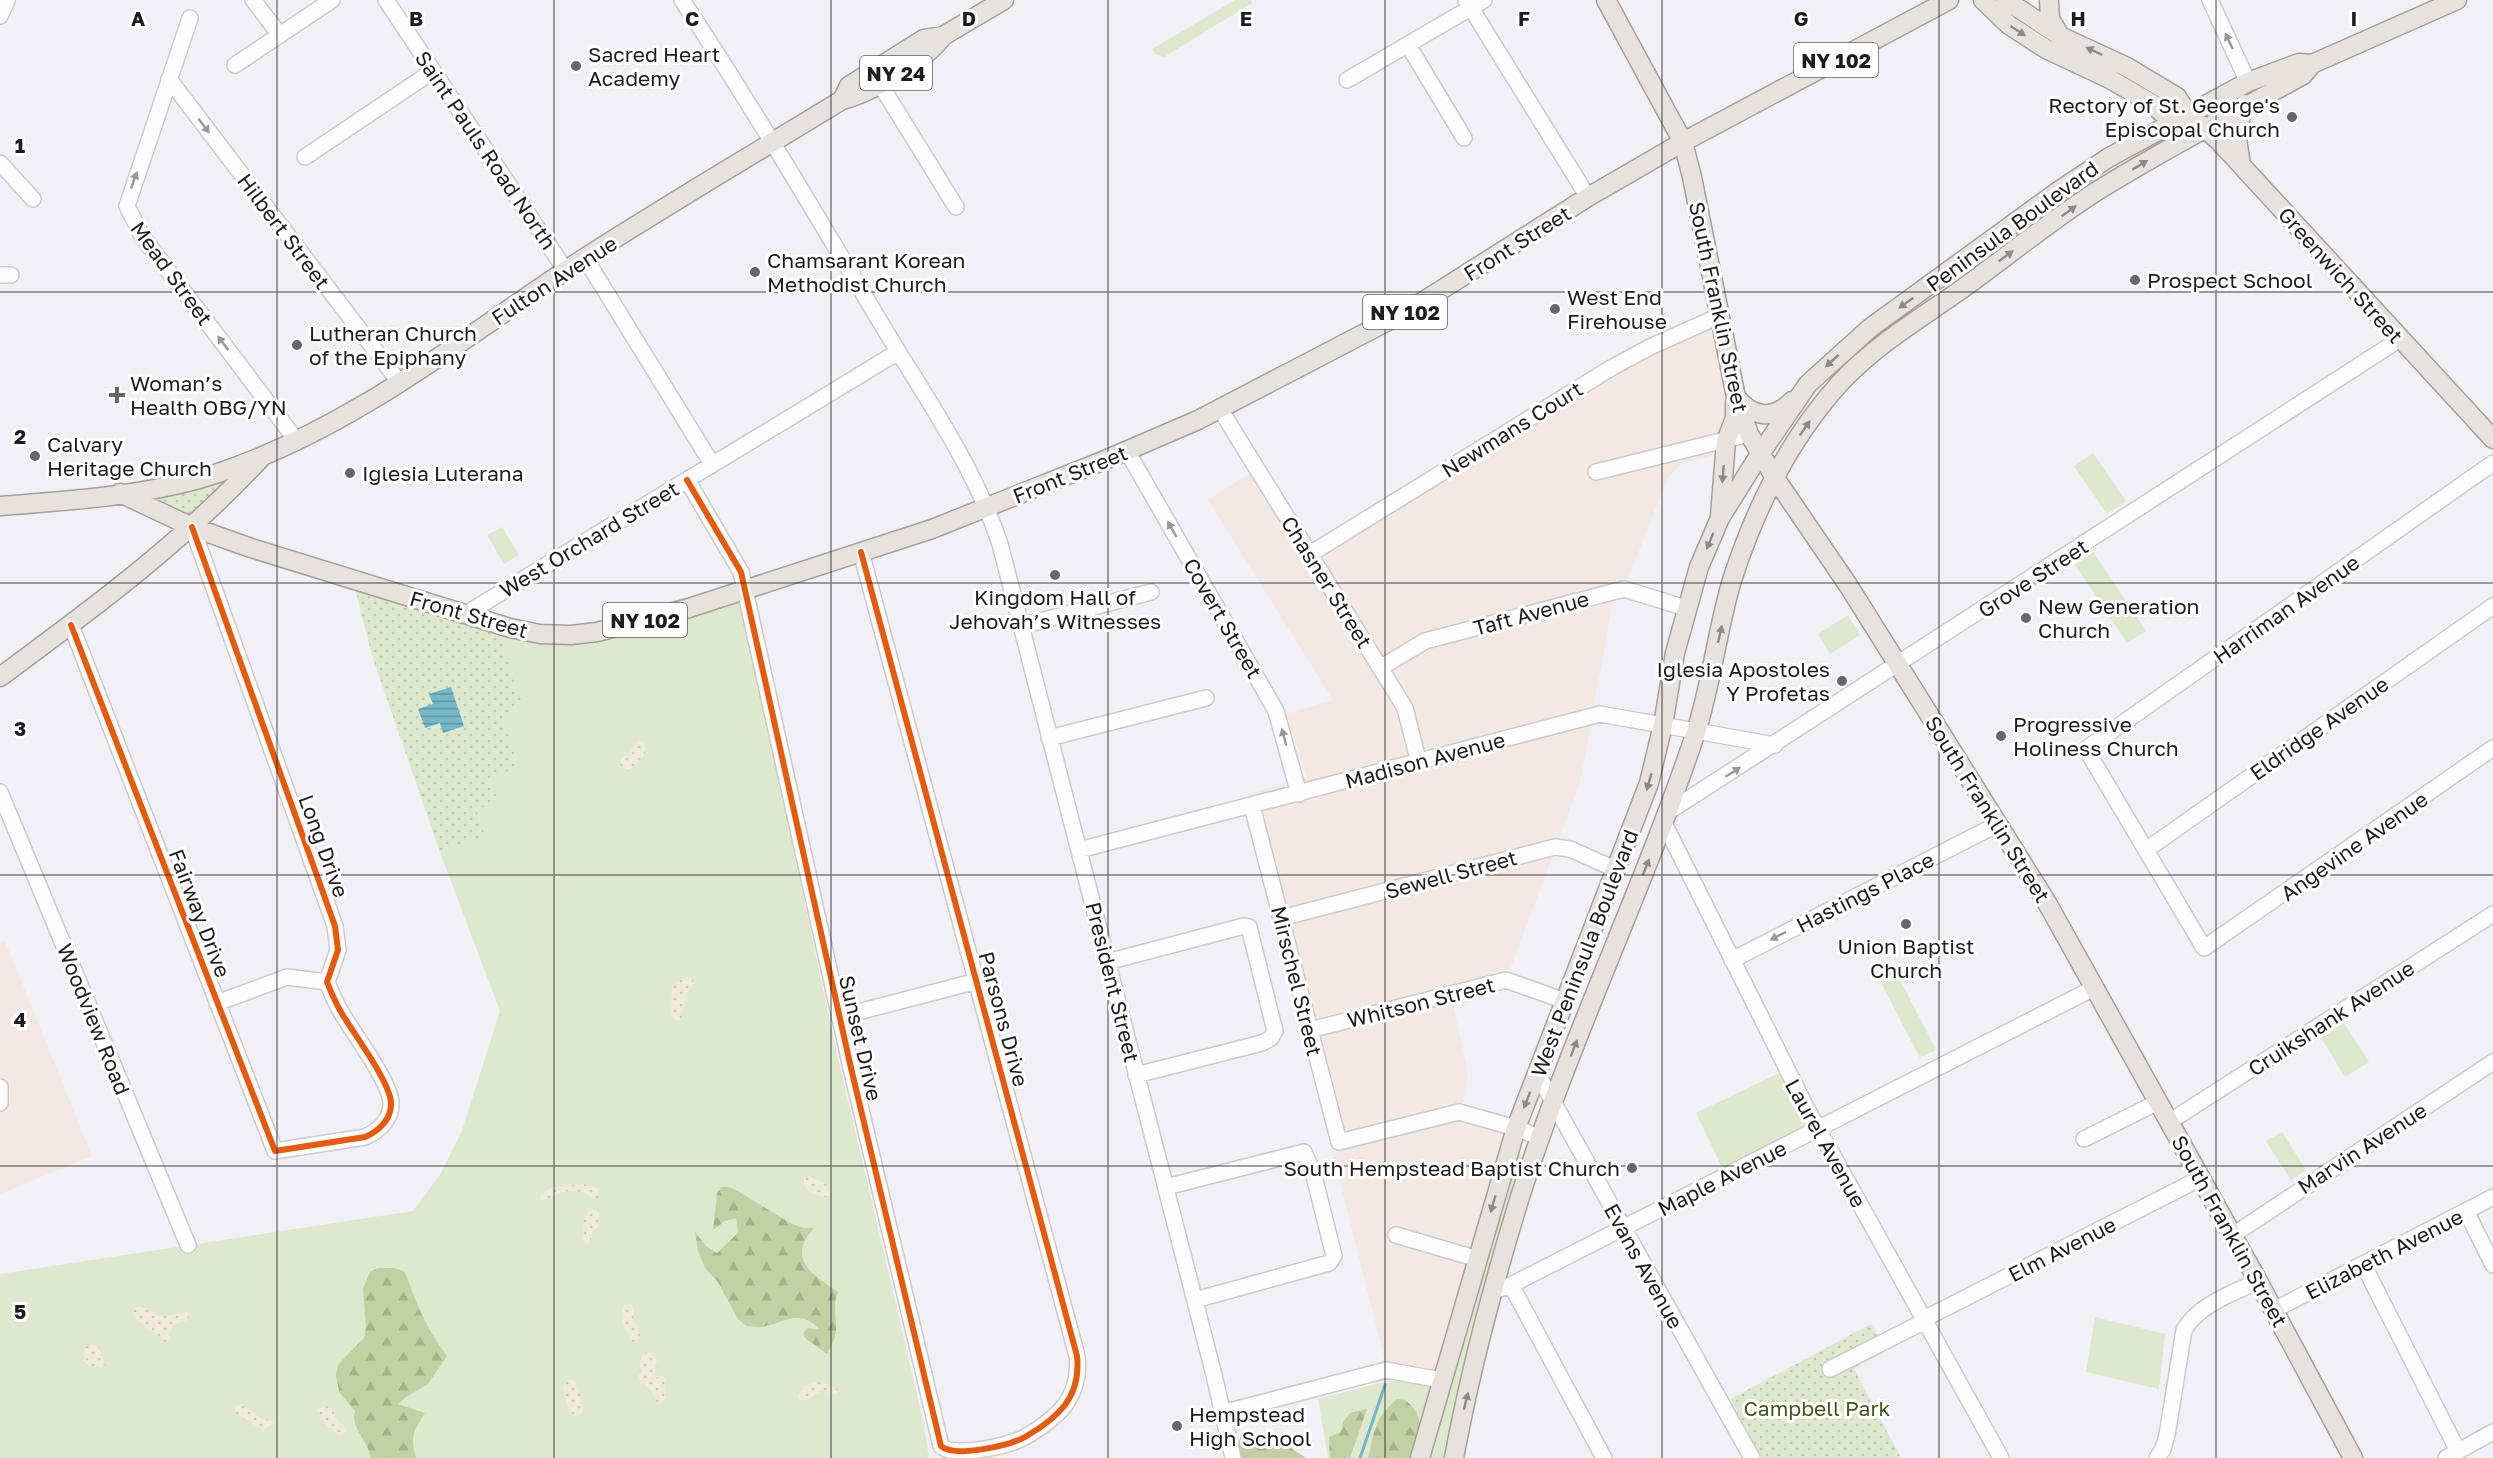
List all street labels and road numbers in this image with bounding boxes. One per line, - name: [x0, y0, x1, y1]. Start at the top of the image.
- road number: NY 102: [1794, 43, 1878, 77]
- street label: Saint Pauls Road North: [410, 46, 562, 254]
- road number: NY 24: [860, 56, 932, 90]
- street label: Peninsula Boulevard: [1921, 155, 2103, 297]
- street label: Hilbert Street: [232, 168, 336, 294]
- street label: South Franklin Street: [1684, 199, 1754, 415]
- street label: Front Street: [1459, 200, 1575, 286]
- street label: Greenwich Street: [2273, 202, 2409, 348]
- street label: Mead Street: [125, 216, 219, 330]
- street label: Fulton Avenue: [486, 230, 622, 330]
- road number: NY 102: [1363, 295, 1447, 329]
- street label: Newmans Court: [1437, 375, 1587, 483]
- street label: Front Street: [1009, 439, 1131, 509]
- street label: West Orchard Street: [495, 475, 683, 603]
- street label: Chasner Street: [1276, 511, 1378, 653]
- street label: Grove Street: [1973, 533, 2093, 623]
- street label: Harriman Avenue: [2208, 549, 2364, 669]
- street label: Covert Street: [1178, 553, 1268, 683]
- street label: Front Street: [407, 585, 531, 643]
- street label: Taft Avenue: [1470, 585, 1592, 641]
- road number: NY 102: [603, 603, 687, 637]
- street label: Eldridge Avenue: [2245, 670, 2393, 786]
- street label: South Franklin Street: [1920, 711, 2056, 907]
- street label: Madison Avenue: [1342, 726, 1508, 794]
- street label: Angevine Avenue: [2275, 786, 2433, 906]
- street label: Long Drive: [293, 791, 355, 901]
- street label: West Peninsula Boulevard: [1525, 826, 1643, 1080]
- street label: Sewell Street: [1382, 844, 1520, 904]
- street label: Fairway Drive: [164, 845, 236, 981]
- street label: Hastings Place: [1792, 846, 1938, 938]
- street label: President Street: [1081, 899, 1145, 1065]
- street label: Mirschel Street: [1266, 903, 1328, 1059]
- street label: Woodview Road: [52, 940, 136, 1098]
- street label: Parsons Drive: [973, 949, 1035, 1089]
- street label: Cruikshank Avenue: [2243, 955, 2419, 1081]
- street label: Whitson Street: [1345, 971, 1497, 1033]
- street label: Sunset Drive: [834, 973, 888, 1103]
- street label: Laurel Avenue: [1780, 1074, 1872, 1212]
- street label: Marvin Avenue: [2293, 1097, 2431, 1199]
- street label: South Franklin Street: [2166, 1131, 2294, 1331]
- street label: Maple Avenue: [1653, 1134, 1791, 1222]
- street label: Evans Avenue: [1599, 1199, 1689, 1333]
- street label: Elizabeth Avenue: [2301, 1203, 2467, 1305]
- street label: Elm Avenue: [2004, 1211, 2120, 1287]

